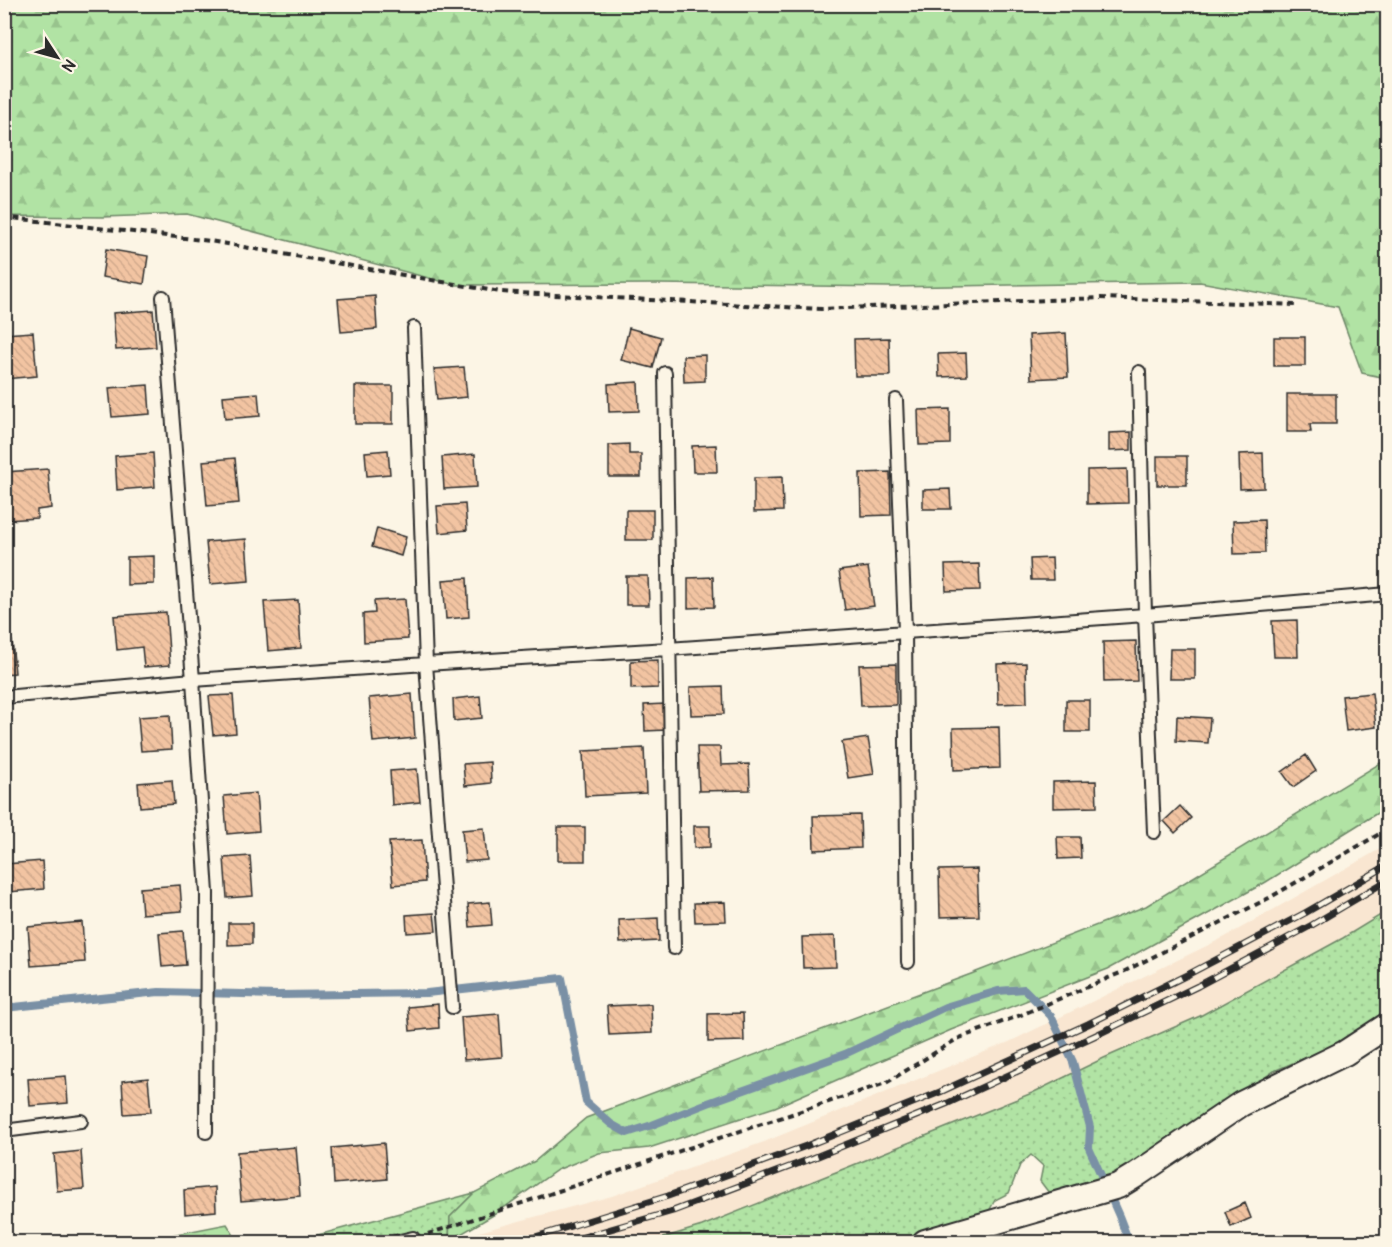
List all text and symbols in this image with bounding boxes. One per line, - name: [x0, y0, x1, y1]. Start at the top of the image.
- north arrow: [27, 27, 87, 87]
- text: N: [57, 55, 80, 76]

